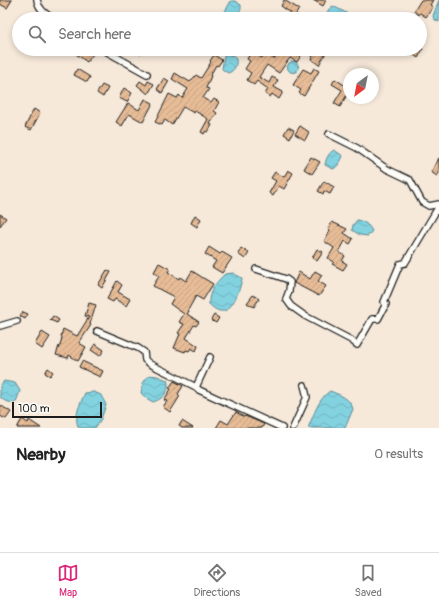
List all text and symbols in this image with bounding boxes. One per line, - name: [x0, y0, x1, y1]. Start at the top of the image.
- search box: [12, 12, 427, 56]
- icon: search: [26, 23, 48, 45]
- text: Search here: [58, 25, 131, 44]
- north arrow: [343, 68, 379, 104]
- scale bar: [12, 400, 102, 419]
- text: 100 m: [18, 402, 49, 415]
- text: Nearby: [16, 444, 65, 465]
- text: 0 results: [374, 446, 423, 462]
- tab: Map: [57, 562, 79, 599]
- tab: Directions: [193, 562, 240, 599]
- tab: Saved: [355, 562, 382, 599]

